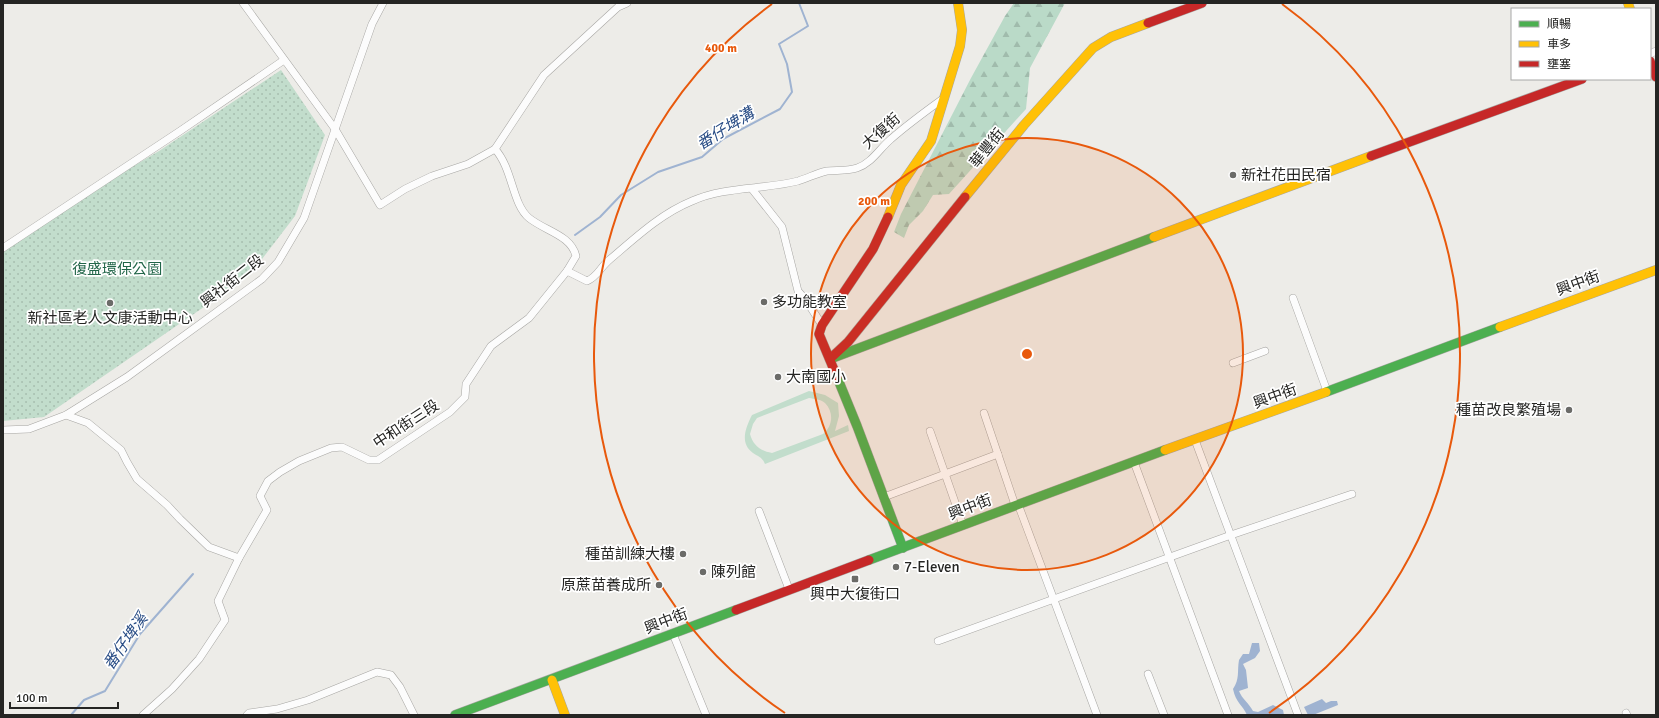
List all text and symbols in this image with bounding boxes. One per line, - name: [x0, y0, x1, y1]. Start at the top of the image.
- legend: [1511, 8, 1651, 80]
- text: 順暢: [1547, 17, 1571, 32]
- text: 車多: [1547, 37, 1571, 52]
- text: 400 m: [705, 41, 737, 56]
- text: 壅塞: [1547, 57, 1571, 72]
- water label: 番仔埤溝: [693, 102, 760, 154]
- street label: 大復街: [858, 109, 904, 153]
- street label: 華豐街: [966, 125, 1008, 171]
- place label: 新社花田民宿: [1241, 166, 1331, 184]
- marker: 新社花田民宿: [1228, 170, 1238, 180]
- text: 200 m: [858, 194, 890, 209]
- street label: 興社街二段: [197, 251, 267, 311]
- park label: 復盛環保公園: [72, 260, 162, 278]
- street label: 興中街: [1554, 267, 1602, 299]
- place label: 多功能教室: [772, 293, 847, 311]
- marker: 多功能教室: [759, 297, 769, 307]
- marker: 新社區老人文康活動中心: [105, 298, 115, 308]
- place label: 新社區老人文康活動中心: [27, 309, 193, 327]
- centre of rings: [1020, 347, 1034, 361]
- place label: 大南國小: [786, 368, 846, 386]
- marker: 大南國小: [773, 372, 783, 382]
- street label: 興中街: [1251, 380, 1299, 412]
- street label: 中和街三段: [370, 396, 442, 452]
- place label: 種苗改良繁殖場: [1456, 401, 1561, 419]
- marker: 種苗改良繁殖場: [1564, 405, 1574, 415]
- street label: 興中街: [946, 491, 994, 523]
- place label: 種苗訓練大樓: [585, 545, 675, 563]
- marker: 種苗訓練大樓: [678, 549, 688, 559]
- place label: 7-Eleven: [904, 558, 960, 576]
- marker: 7-Eleven: [891, 562, 901, 572]
- place label: 陳列館: [711, 563, 756, 581]
- marker: 陳列館: [698, 567, 708, 577]
- marker: 興中大復街口: [850, 574, 860, 584]
- place label: 原蔗苗養成所: [561, 576, 651, 594]
- marker: 原蔗苗養成所: [654, 580, 664, 590]
- place label: 興中大復街口: [810, 585, 900, 603]
- street label: 興中街: [642, 605, 690, 637]
- water label: 番仔埤溪: [99, 608, 154, 674]
- scale bar: [10, 684, 118, 710]
- text: 100 m: [16, 691, 48, 706]

